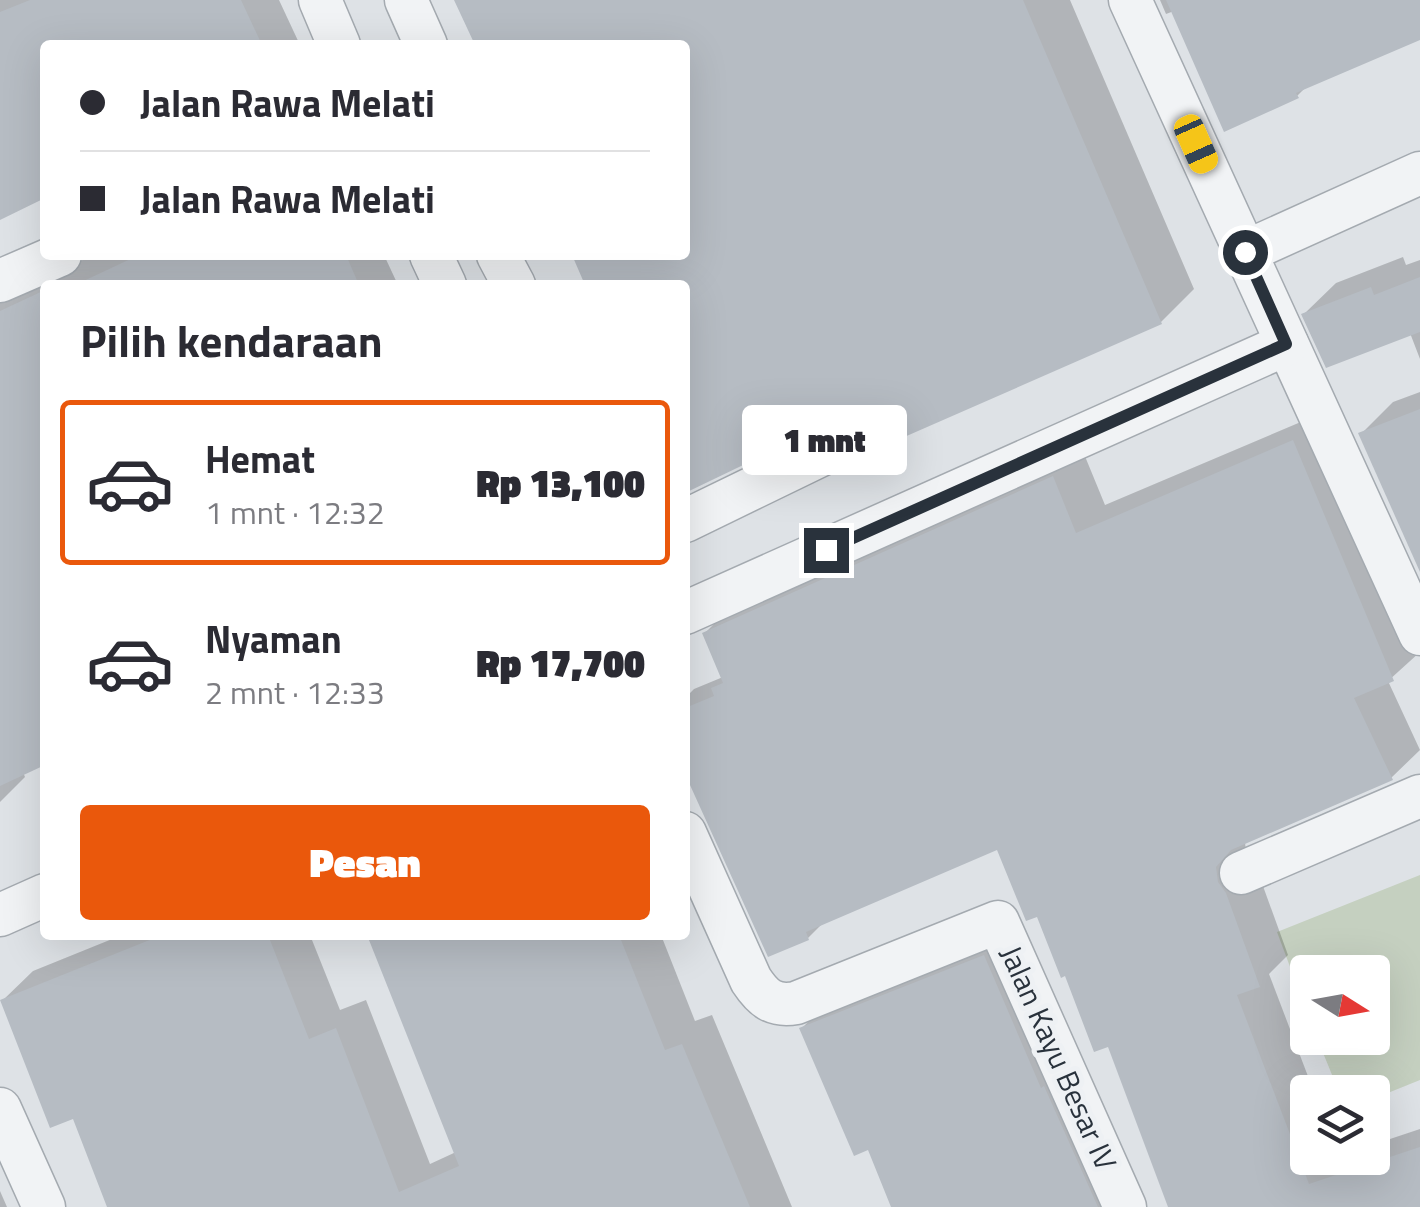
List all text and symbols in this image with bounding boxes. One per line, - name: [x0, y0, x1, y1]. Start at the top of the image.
- text: Jalan Rawa Melati: [140, 74, 435, 132]
- car: [1170, 110, 1222, 178]
- text: Jalan Rawa Melati: [140, 170, 435, 228]
- route start: [1223, 230, 1268, 275]
- text: Pilih kendaraan: [80, 306, 383, 374]
- callout: 1 mnt: [744, 405, 908, 475]
- text: 1 mnt: [783, 416, 866, 464]
- text: Hemat: [205, 430, 315, 488]
- icon: car: [85, 438, 175, 528]
- text: Rp 13,100: [476, 454, 645, 512]
- text: 1 mnt · 12:32: [205, 488, 385, 536]
- route end: [804, 528, 849, 573]
- text: Nyaman: [205, 610, 342, 668]
- icon: car: [85, 618, 175, 708]
- text: Rp 17,700: [476, 634, 645, 692]
- text: 2 mnt · 12:33: [205, 668, 385, 716]
- button: Pesan: [80, 805, 650, 920]
- street label: Jalan Kayu Besar IV: [989, 938, 1129, 1177]
- north arrow: [1290, 955, 1390, 1055]
- map controls: [1290, 955, 1390, 1175]
- button: layers: [1290, 1075, 1390, 1175]

